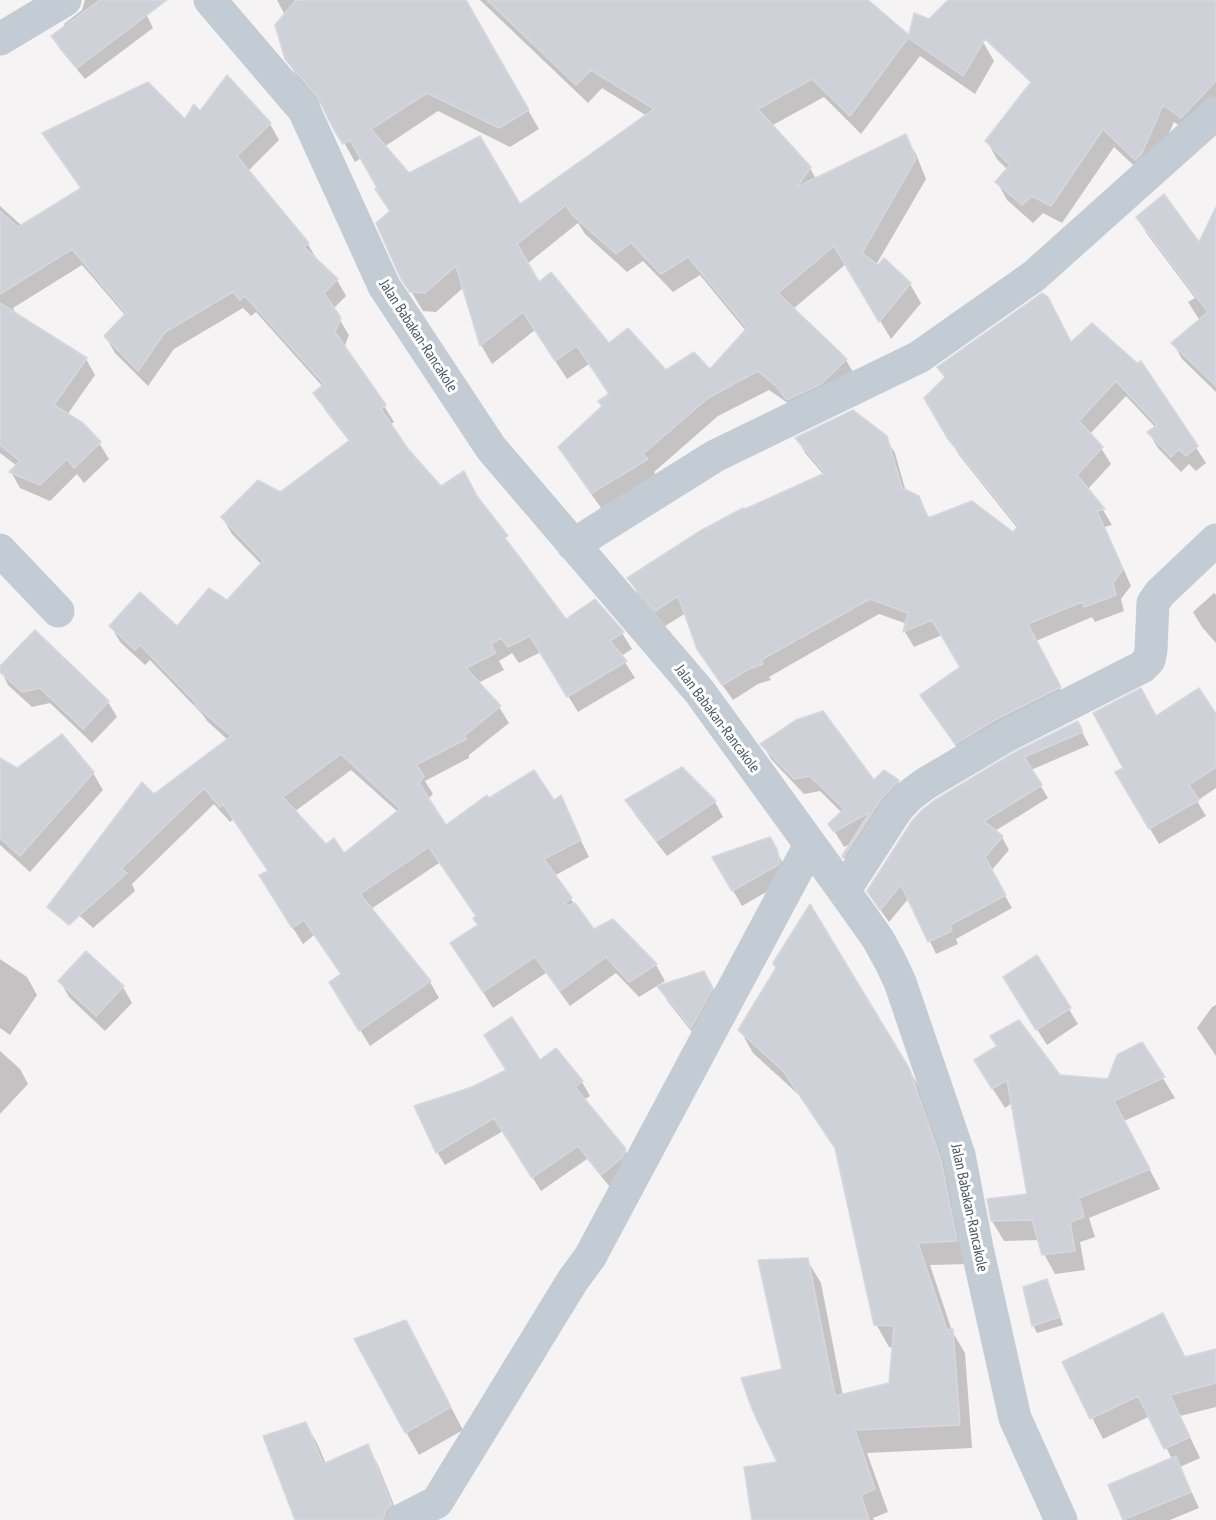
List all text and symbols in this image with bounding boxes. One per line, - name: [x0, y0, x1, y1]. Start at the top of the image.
- street label: Jalan Babakan-Rancakole: [375, 277, 461, 395]
- street label: Jalan Babakan-Rancakole: [671, 662, 763, 776]
- street label: Jalan Babakan-Rancakole: [947, 1142, 991, 1274]

